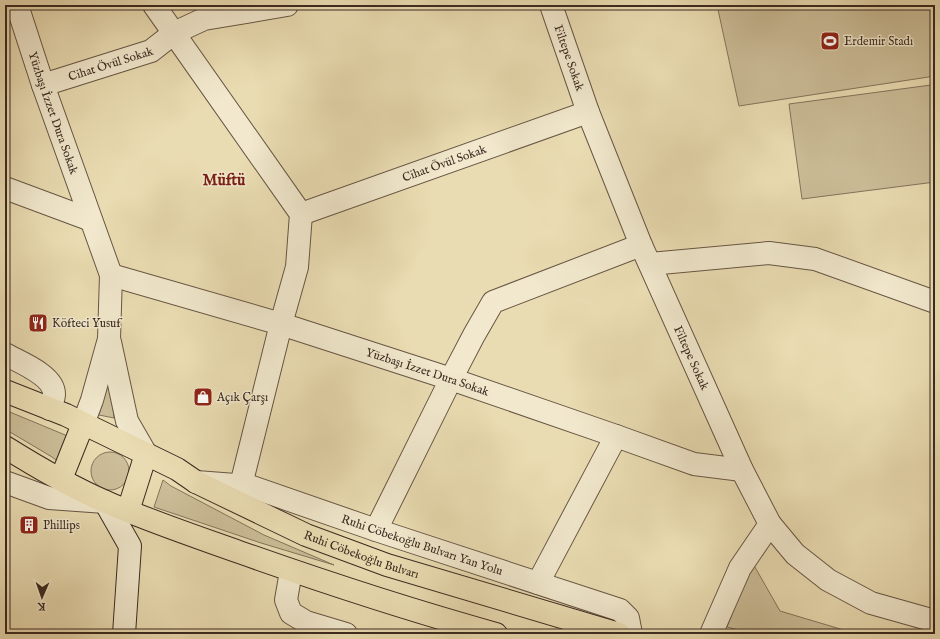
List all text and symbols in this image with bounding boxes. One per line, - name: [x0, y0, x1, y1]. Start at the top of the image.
- street label: Filtepe Sokak: [550, 23, 587, 94]
- sports icon: Erdemir Stadı: [819, 30, 841, 52]
- place label: Erdemir Stadı: [844, 34, 913, 49]
- street label: Cihat Övül Sokak: [67, 44, 156, 85]
- street label: Yüzbaşı İzzet Dura Sokak: [25, 50, 82, 177]
- street label: Cihat Övül Sokak: [400, 142, 489, 185]
- district label: Müftü: [203, 171, 246, 191]
- restaurant icon: Köfteci Yusuf: [27, 312, 49, 334]
- place label: Köfteci Yusuf: [52, 316, 123, 331]
- street label: Filtepe Sokak: [670, 323, 712, 393]
- street label: Yüzbaşı İzzet Dura Sokak: [364, 345, 492, 400]
- shop icon: Açık Çarşı: [192, 386, 214, 408]
- place label: Açık Çarşı: [216, 390, 268, 405]
- street label: Ruhi Cöbekoğlu Bulvarı Yan Yolu: [339, 512, 505, 578]
- building icon: Phillips: [18, 514, 40, 536]
- place label: Phillips: [43, 518, 80, 534]
- street label: Ruhi Cöbekoğlu Bulvarı: [303, 527, 421, 581]
- north arrow: [22, 577, 62, 617]
- text: K: [36, 599, 46, 613]

